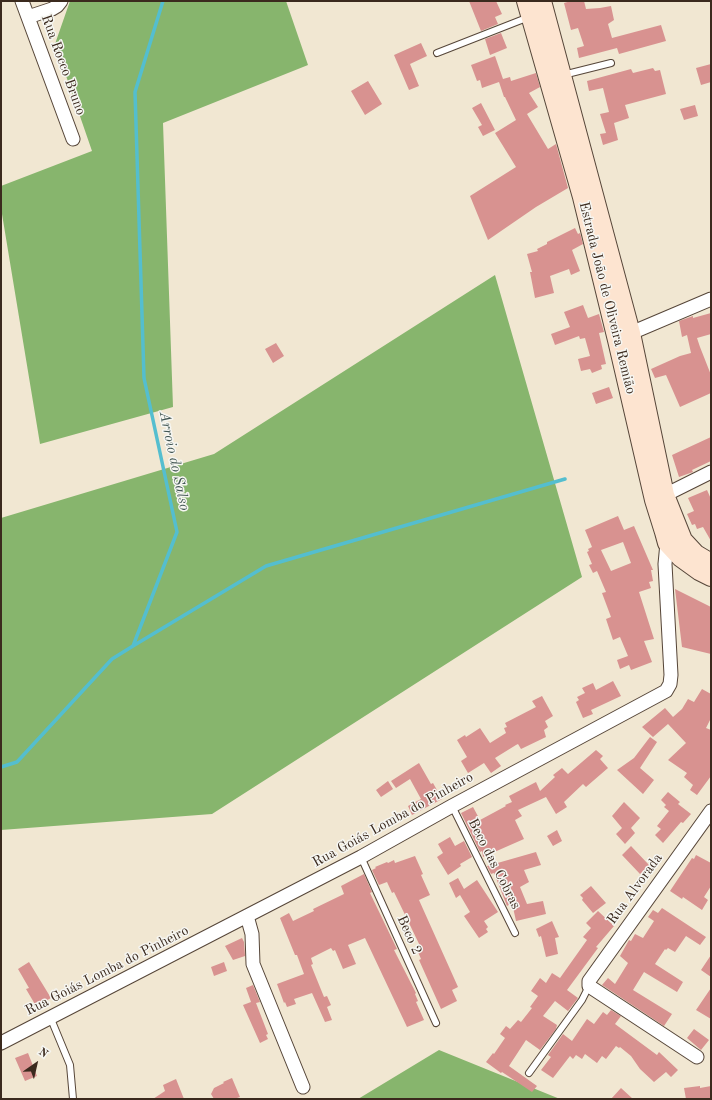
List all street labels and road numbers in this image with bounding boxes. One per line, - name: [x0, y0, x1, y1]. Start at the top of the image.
- street label: Rua Rocco Bruno: [37, 12, 89, 118]
- street label: Estrada João de Oliveira Remião: [575, 200, 639, 396]
- street label: Rua Goiás Lomba do Pinheiro: [310, 769, 476, 871]
- street label: Beco das Cobras: [464, 816, 524, 912]
- street label: Rua Alvorada: [604, 850, 666, 928]
- street label: Beco 2: [393, 913, 425, 957]
- street label: Rua Goiás Lomba do Pinheiro: [23, 922, 191, 1020]

